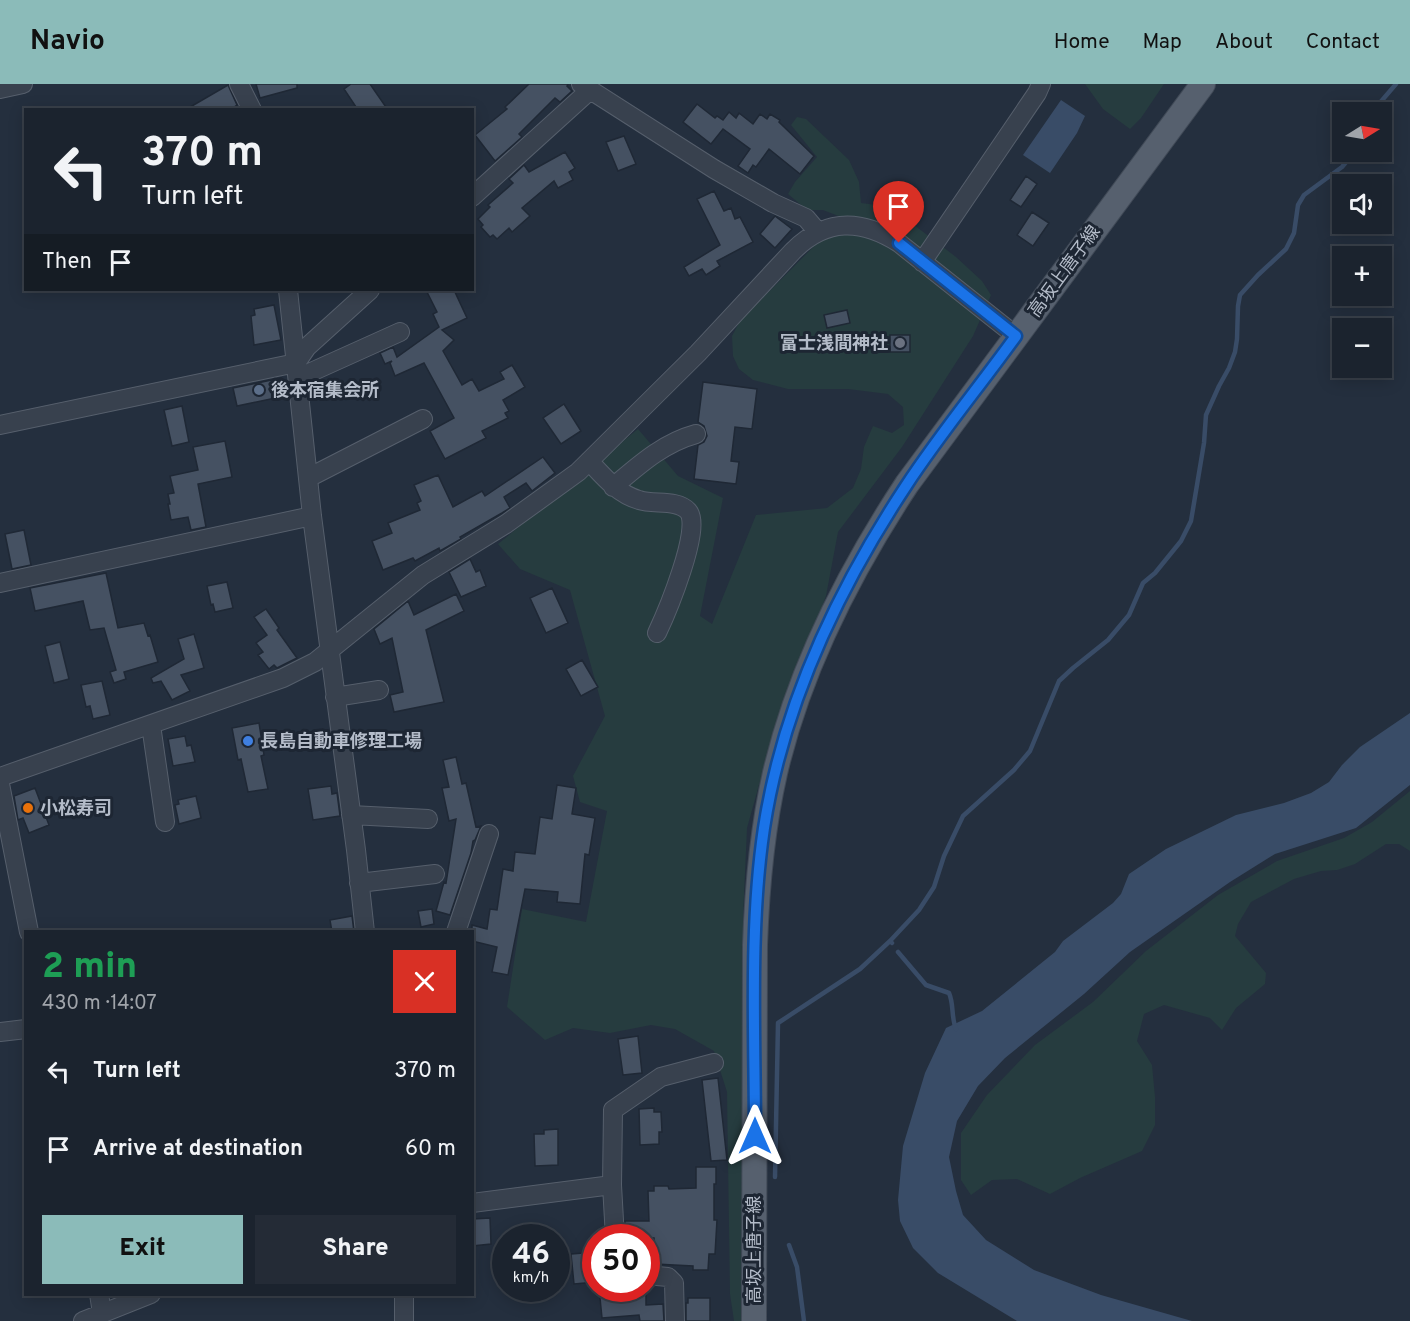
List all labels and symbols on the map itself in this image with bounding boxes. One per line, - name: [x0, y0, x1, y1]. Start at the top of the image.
- north arrow: [1332, 102, 1392, 162]
- pin: [873, 181, 924, 243]
- street label: 高坂上唐子線: [1024, 221, 1106, 322]
- place label: 富士浅間神社: [780, 333, 888, 356]
- marker: 富士浅間神社: [893, 336, 907, 350]
- place label: 後本宿集会所: [271, 380, 379, 403]
- marker: 後本宿集会所: [252, 383, 266, 397]
- place label: 長島自動車修理工場: [260, 731, 422, 754]
- marker: 長島自動車修理工場: [241, 734, 255, 748]
- place label: 小松寿司: [40, 798, 112, 821]
- marker: 小松寿司: [21, 801, 35, 815]
- position arrow: [723, 1104, 787, 1168]
- street label: 高坂上唐子線: [744, 1196, 767, 1304]
- speed limit sign: 50: [582, 1224, 660, 1302]

